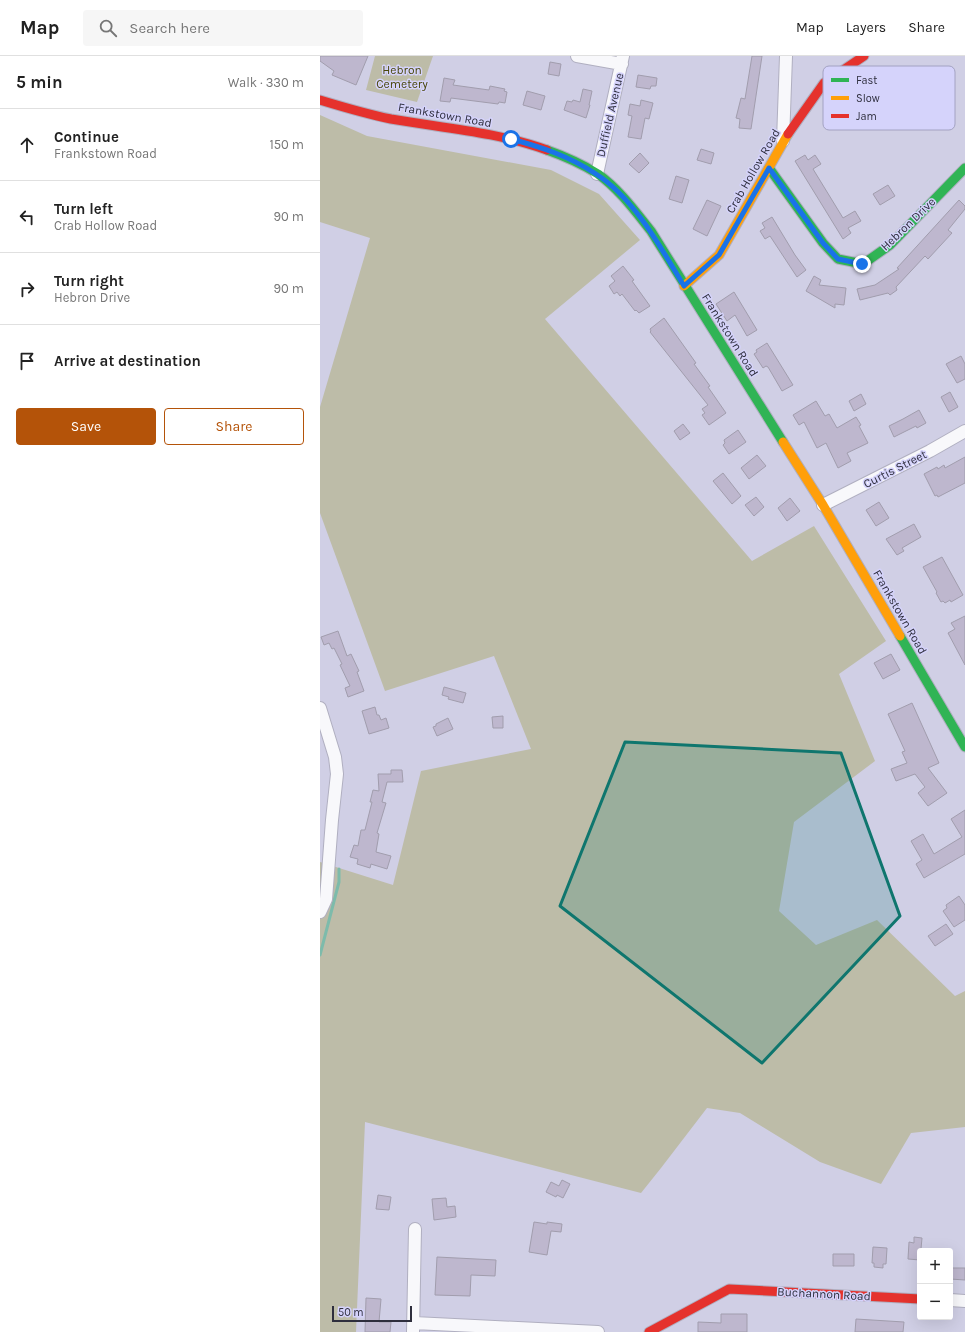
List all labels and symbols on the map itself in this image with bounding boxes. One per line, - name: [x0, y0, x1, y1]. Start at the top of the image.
- park label: Hebron Cemetery: [376, 63, 428, 91]
- legend: [823, 66, 955, 130]
- street label: Duffield Avenue: [594, 72, 626, 158]
- text: Fast: [856, 74, 877, 87]
- text: Slow: [856, 92, 880, 105]
- street label: Frankstown Road: [397, 100, 493, 130]
- text: Jam: [856, 110, 877, 123]
- street label: Crab Hollow Road: [723, 126, 783, 216]
- route start: [502, 130, 520, 148]
- street label: Hebron Drive: [878, 195, 938, 253]
- route end: [853, 255, 871, 273]
- street label: Frankstown Road: [699, 291, 761, 379]
- street label: Curtis Street: [861, 447, 929, 491]
- street label: Frankstown Road: [870, 567, 930, 657]
- street label: Buchannon Road: [777, 1285, 871, 1303]
- scale bar: [332, 1304, 412, 1323]

